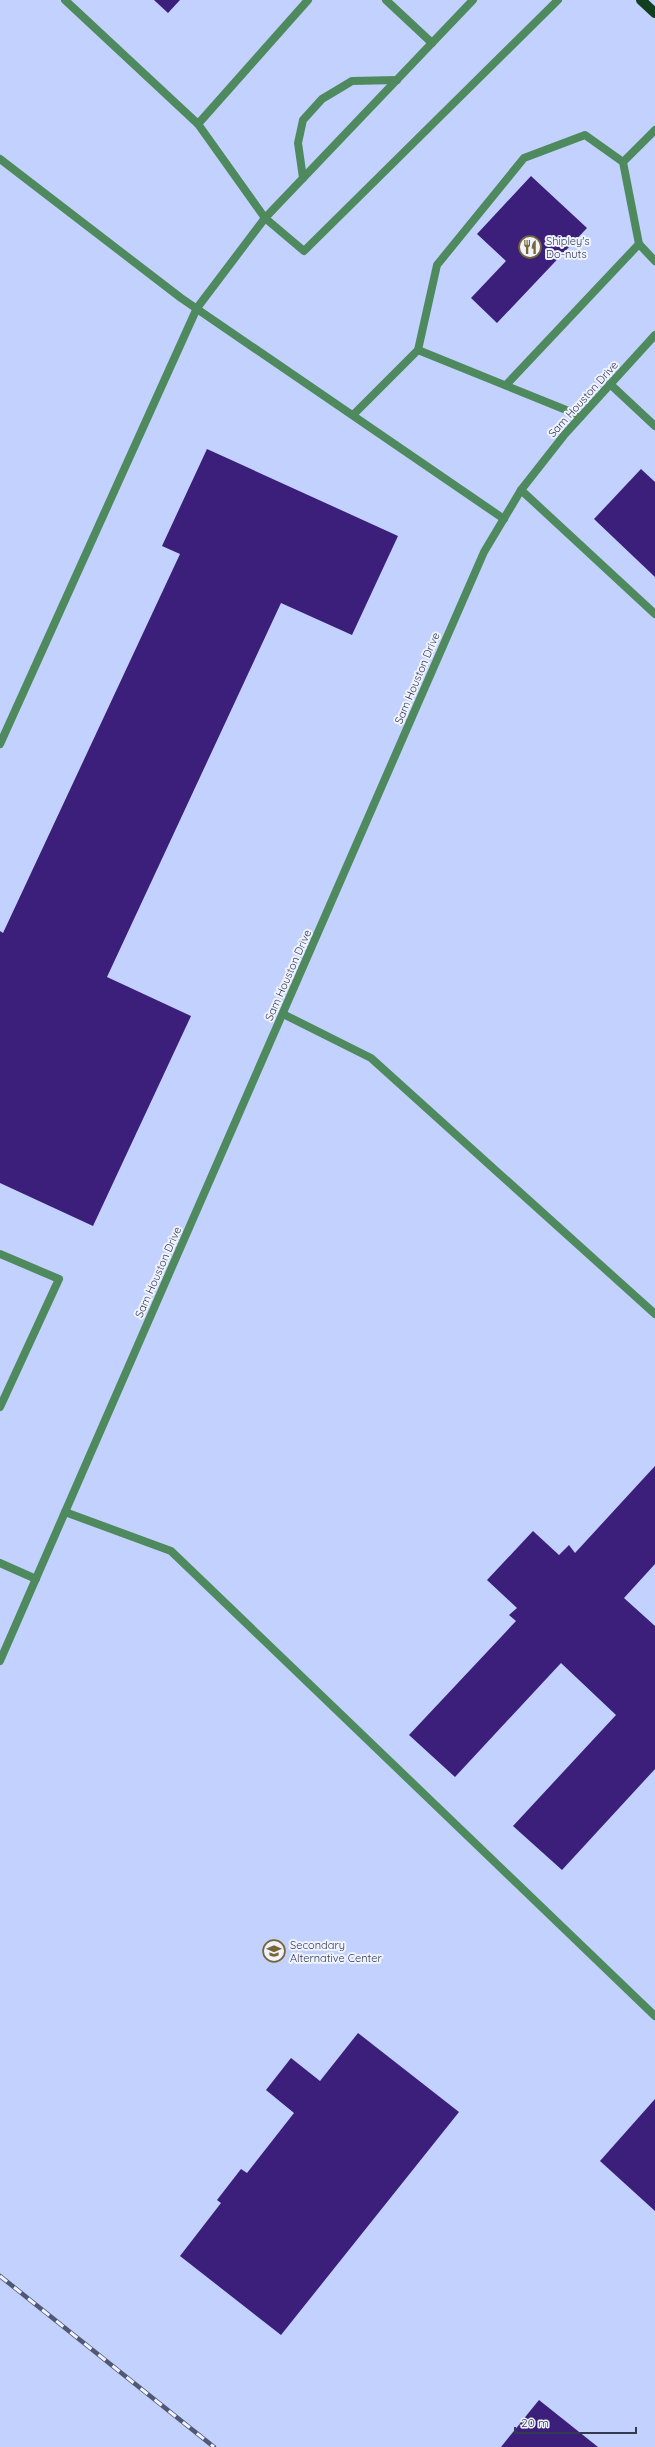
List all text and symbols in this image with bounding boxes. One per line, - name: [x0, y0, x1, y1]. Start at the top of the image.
- restaurant icon: Shipley's Do-nuts: [517, 234, 543, 260]
- place label: Shipley's Do-nuts: [546, 234, 590, 261]
- street label: Sam Houston Drive: [545, 358, 621, 440]
- street label: Sam Houston Drive: [391, 630, 443, 726]
- street label: Sam Houston Drive: [262, 927, 314, 1023]
- street label: Sam Houston Drive: [132, 1224, 184, 1320]
- school or university icon: Secondary Alternative Center: [261, 1938, 287, 1964]
- place label: Secondary Alternative Center: [290, 1938, 382, 1965]
- scale bar: [515, 2409, 636, 2435]
- text: 20 m: [521, 2415, 549, 2430]

